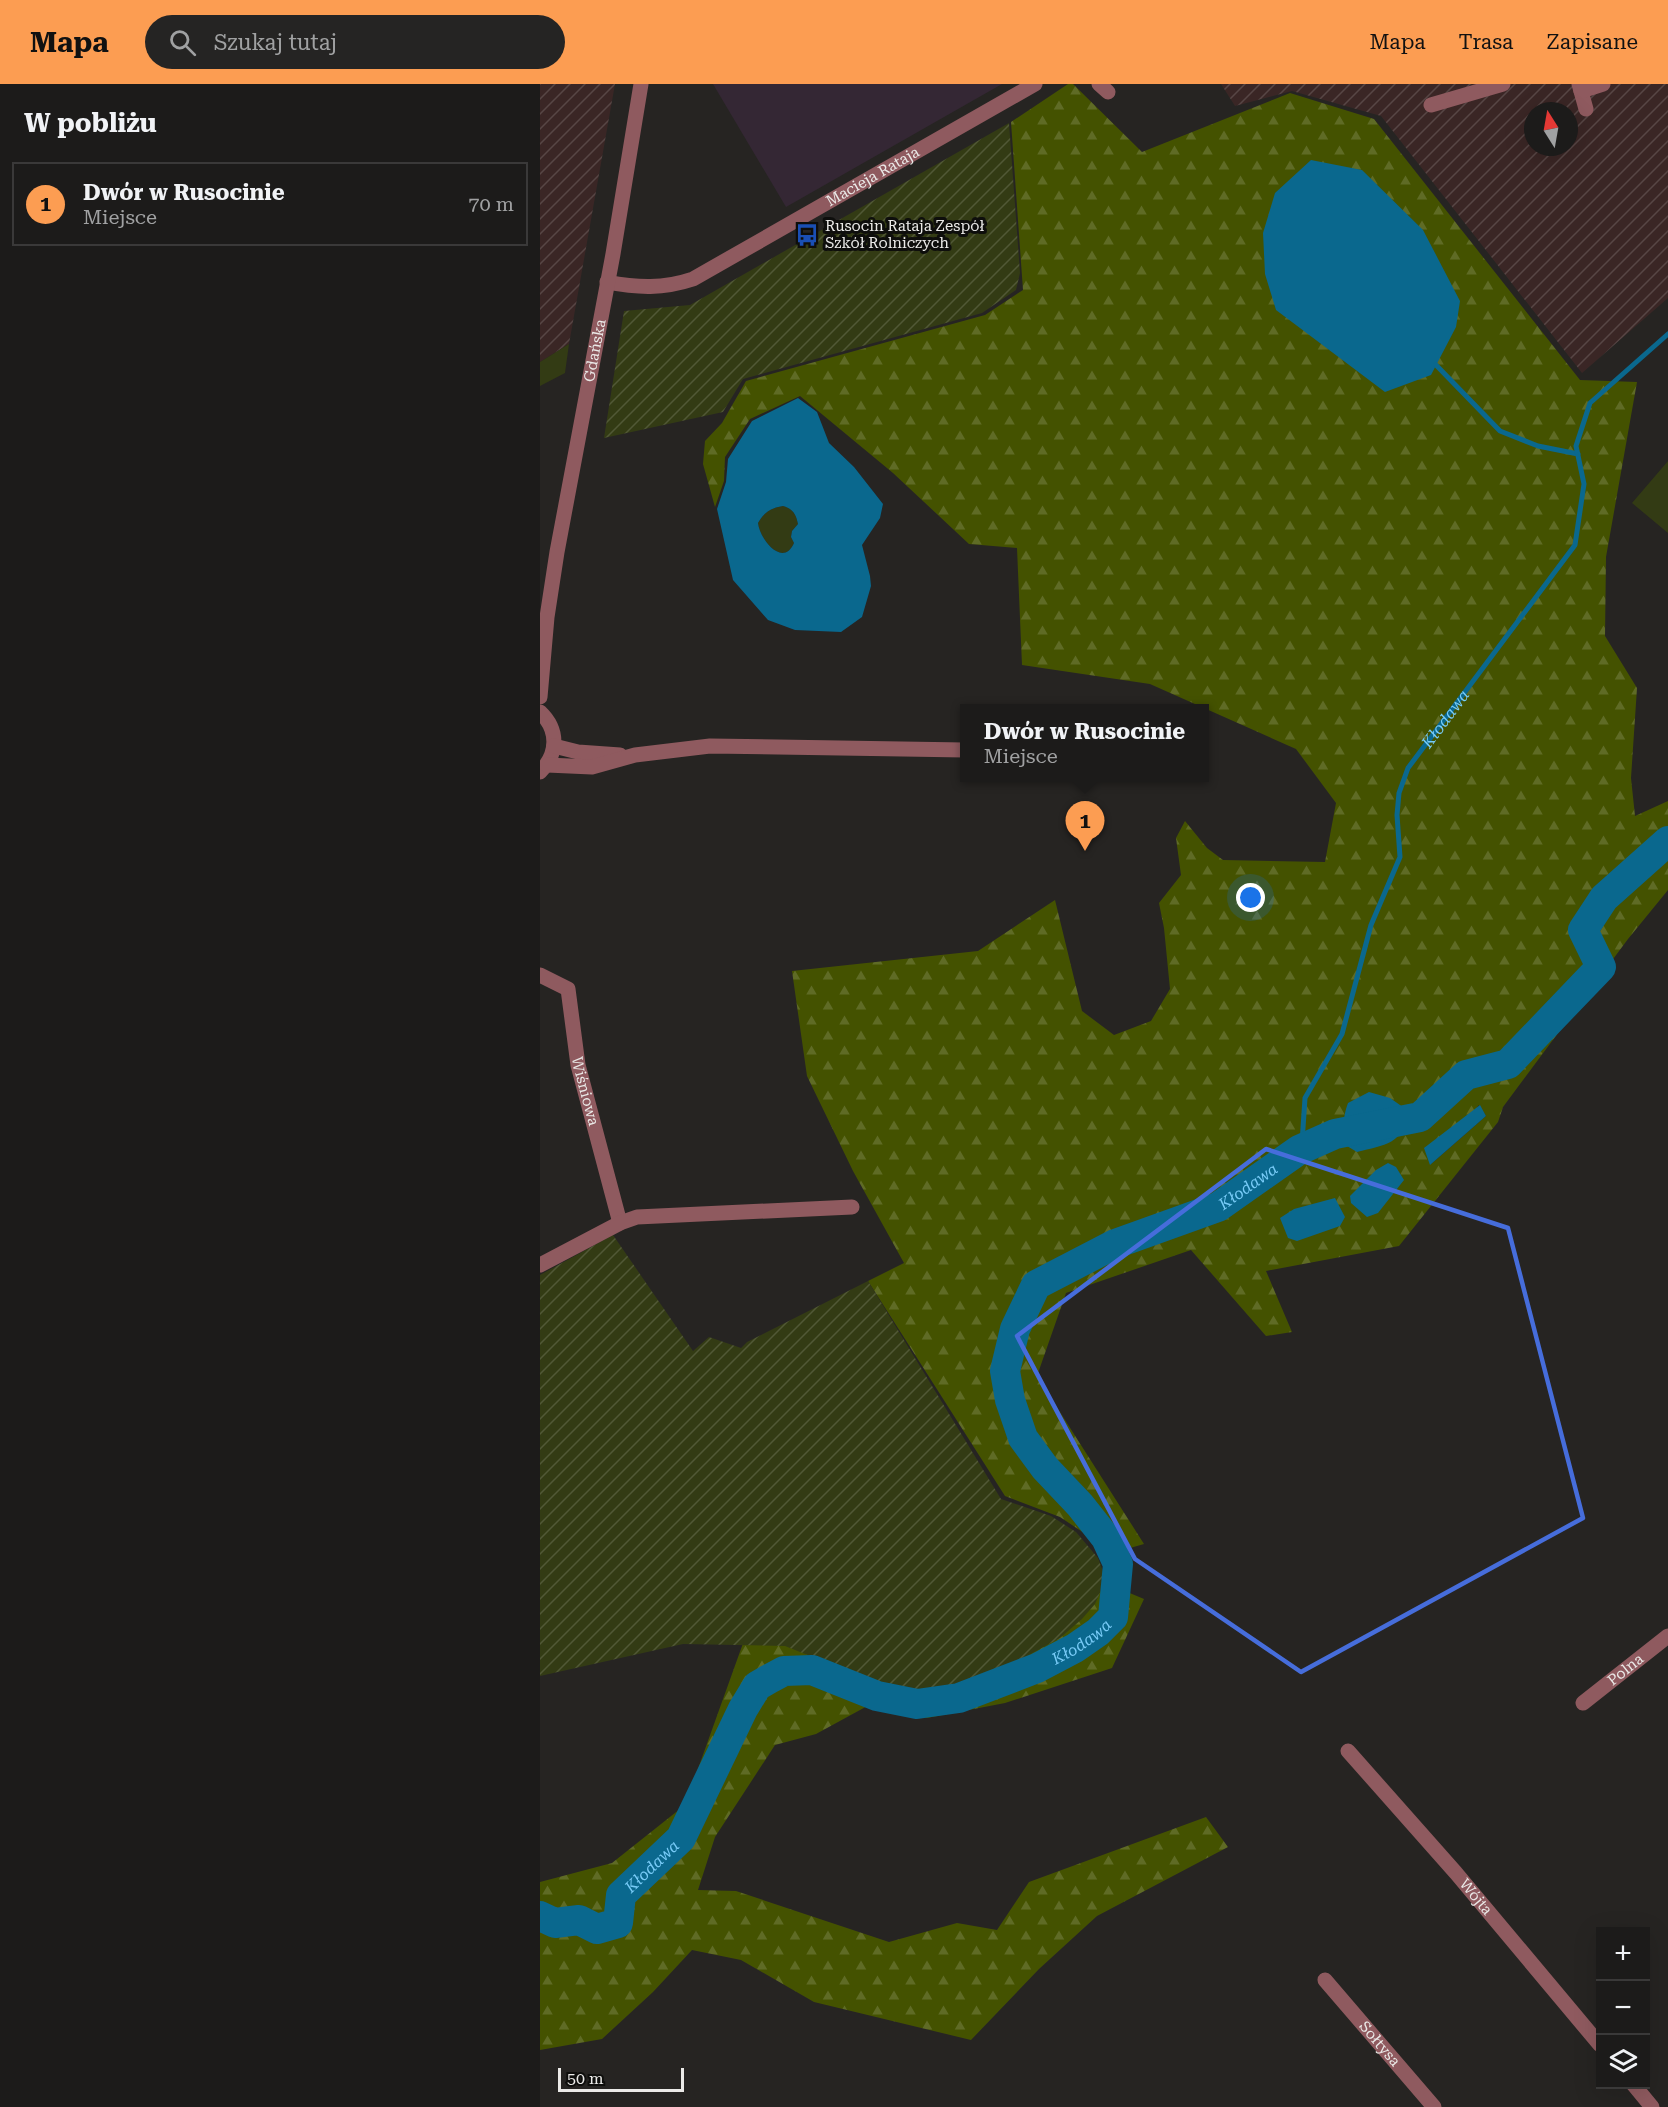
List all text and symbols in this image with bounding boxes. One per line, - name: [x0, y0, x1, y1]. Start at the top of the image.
- search box: [145, 15, 565, 69]
- text: Mapa: [30, 26, 109, 59]
- icon: search: [166, 26, 199, 59]
- text: Szukaj tutaj: [214, 30, 337, 55]
- text: Mapa: [1369, 30, 1426, 54]
- text: Trasa: [1459, 30, 1513, 54]
- text: Zapisane: [1546, 30, 1638, 54]
- north arrow: [1524, 102, 1578, 156]
- text: W pobliżu: [24, 108, 157, 138]
- street label: Macieja Rataja: [823, 143, 923, 210]
- text: Dwór w Rusocinie: [83, 180, 285, 205]
- text: 1: [40, 192, 51, 216]
- text: 70 m: [468, 192, 514, 216]
- text: Miejsce: [83, 205, 157, 229]
- place label: Rusocin Rataja Zespół Szkół Rolniczych: [825, 217, 984, 252]
- bus stop icon: Rusocin Rataja Zespół Szkół Rolniczych: [794, 222, 820, 248]
- street label: Gdańska: [580, 318, 610, 384]
- water label: Kłodawa: [1417, 685, 1473, 752]
- popup: [960, 704, 1209, 782]
- text: Dwór w Rusocinie: [984, 719, 1185, 744]
- text: Miejsce: [984, 744, 1058, 768]
- pin: 1: [1066, 802, 1104, 851]
- your location: [1236, 883, 1265, 912]
- street label: Wiśniowa: [568, 1055, 603, 1128]
- water label: Kłodawa: [1214, 1159, 1281, 1214]
- water label: Kłodawa: [1047, 1615, 1115, 1669]
- street label: Polna: [1604, 1650, 1647, 1689]
- water label: Kłodawa: [620, 1836, 683, 1897]
- street label: Wójta: [1456, 1875, 1496, 1919]
- map controls: [1596, 1927, 1650, 2089]
- button: +: [1596, 1927, 1650, 1981]
- button: −: [1596, 1981, 1650, 2035]
- street label: Sołtysa: [1355, 2017, 1404, 2070]
- button: layers: [1596, 2035, 1650, 2089]
- scale bar: [558, 2065, 684, 2092]
- text: 50 m: [567, 2069, 604, 2088]

